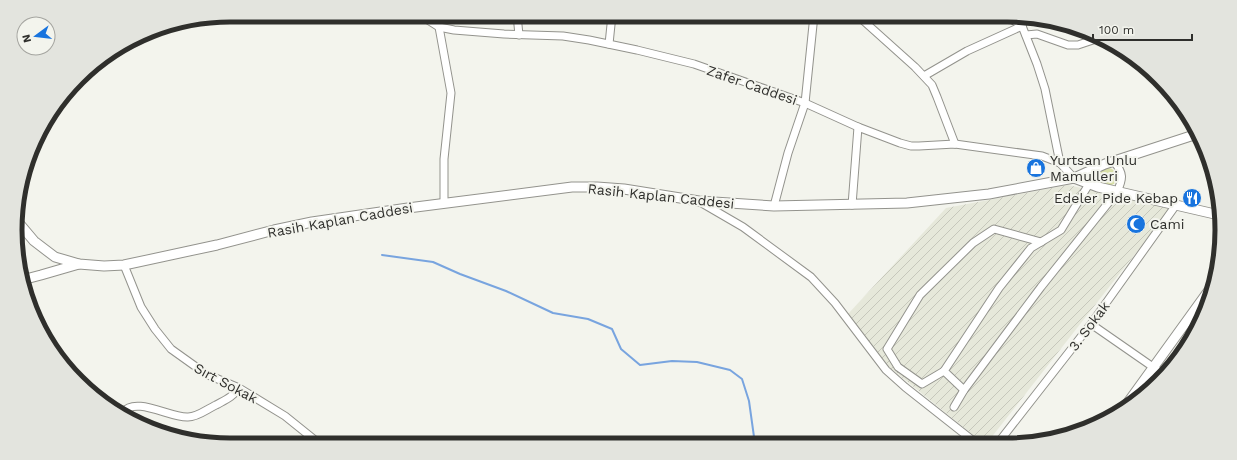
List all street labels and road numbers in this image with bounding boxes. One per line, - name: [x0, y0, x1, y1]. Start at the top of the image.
- street label: Zafer Caddesi: [705, 62, 799, 108]
- street label: Rasih Kaplan Caddesi: [587, 180, 735, 212]
- street label: Rasih Kaplan Caddesi: [266, 199, 414, 241]
- street label: 3. Sokak: [1065, 298, 1113, 354]
- street label: Sırt Sokak: [192, 360, 261, 406]

